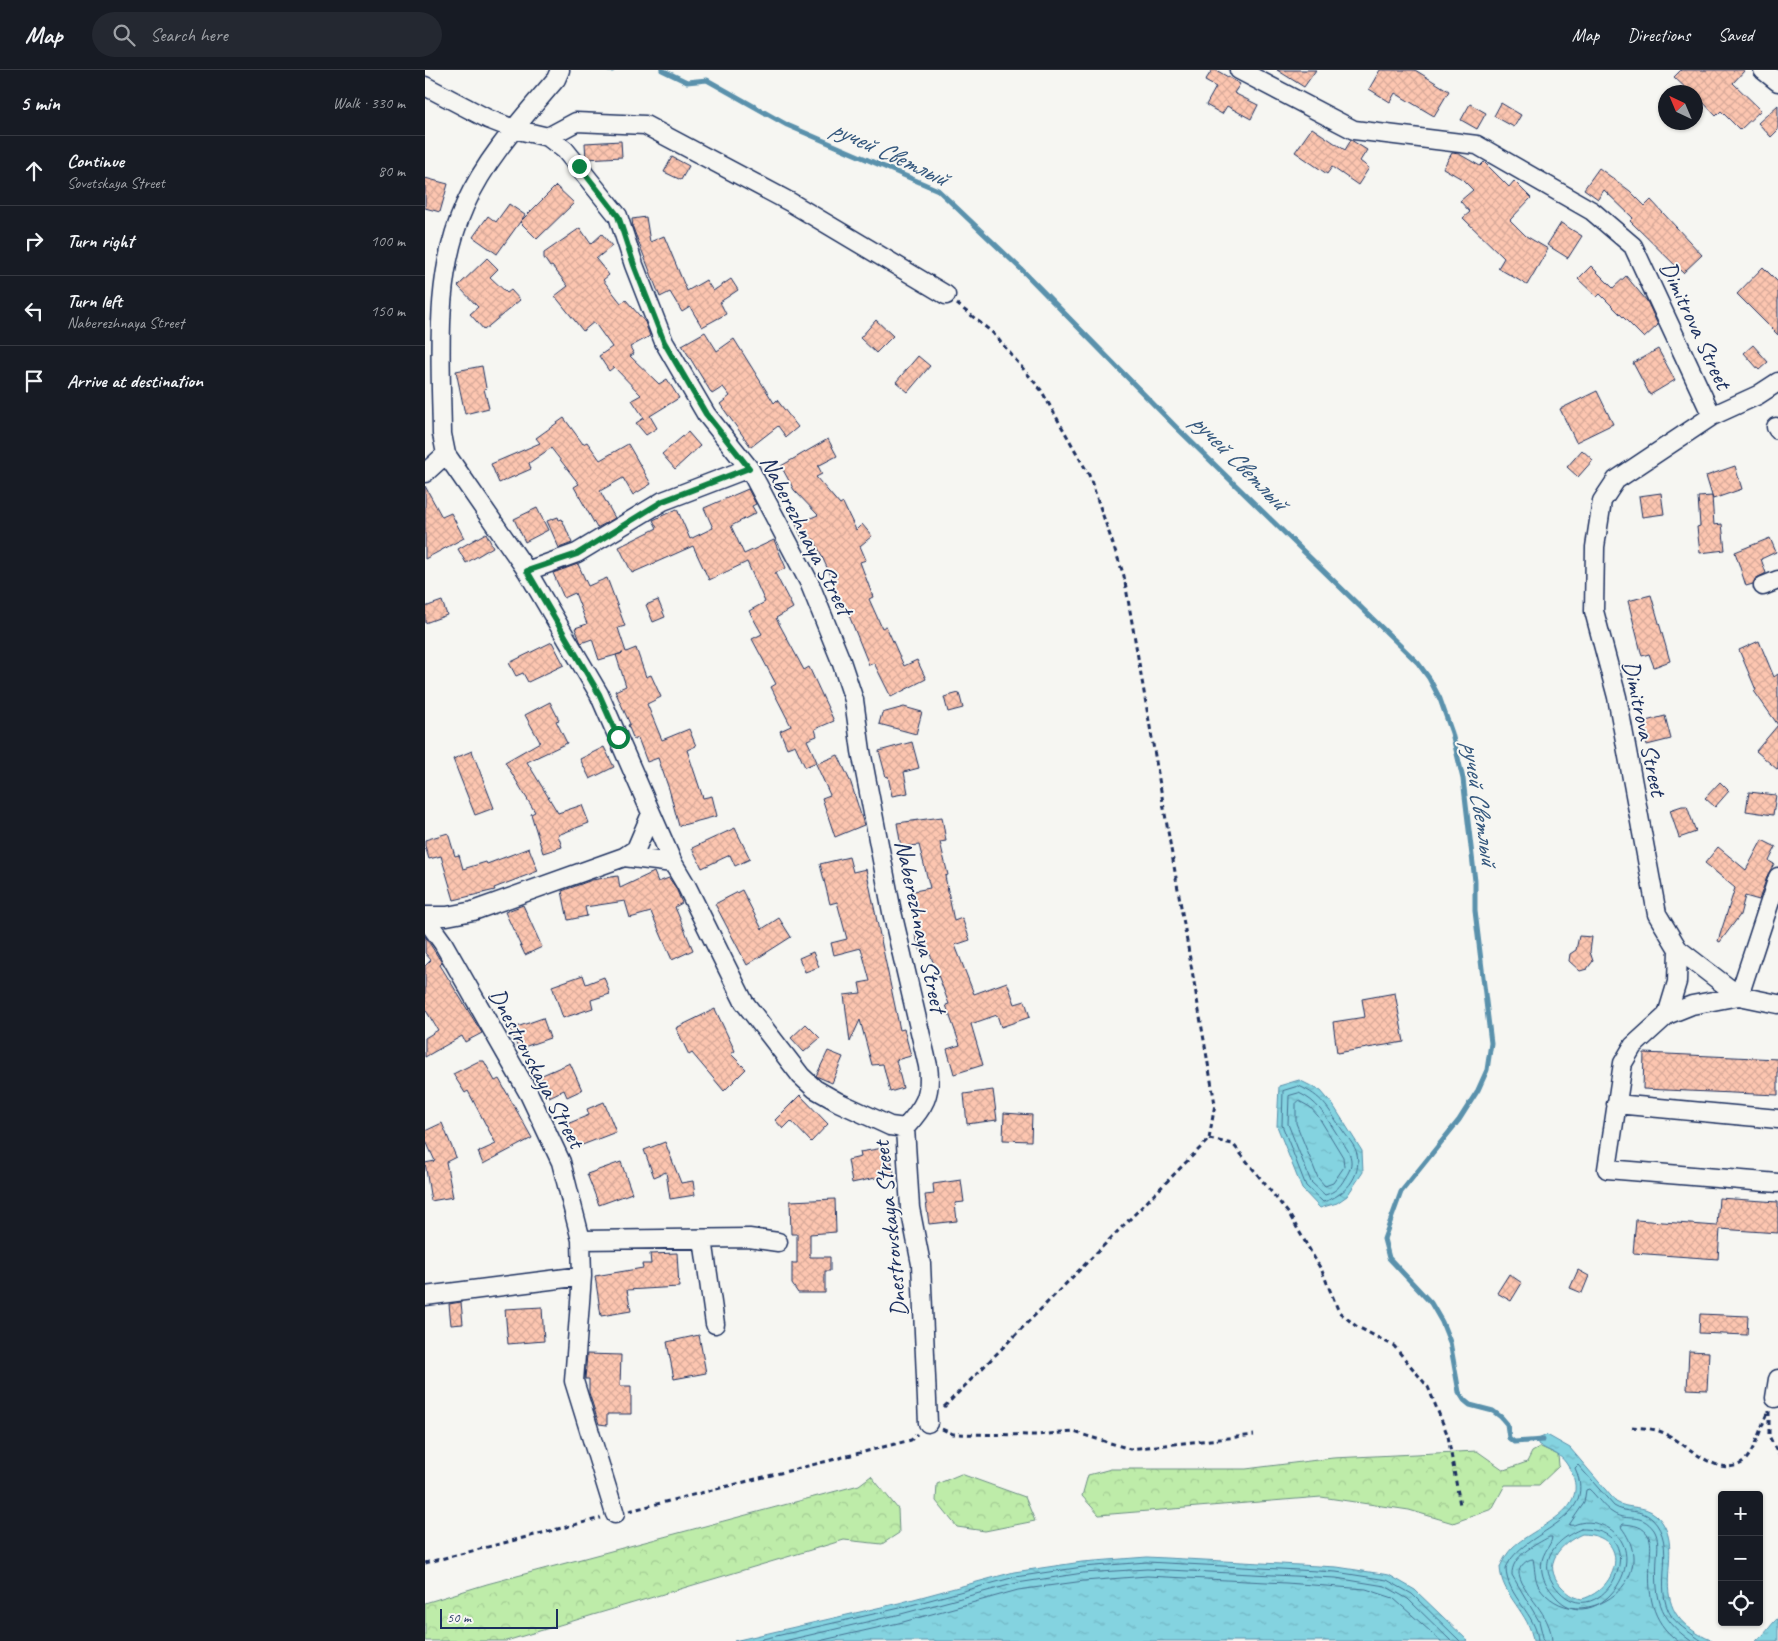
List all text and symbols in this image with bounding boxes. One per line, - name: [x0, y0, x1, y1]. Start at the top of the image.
- search box: [92, 12, 442, 57]
- text: Map: [25, 20, 62, 50]
- icon: search: [110, 21, 138, 49]
- text: Search here: [150, 23, 228, 47]
- text: Map: [1572, 24, 1599, 46]
- text: Directions: [1627, 24, 1690, 46]
- text: Saved: [1718, 24, 1753, 46]
- north arrow: [1658, 85, 1703, 130]
- text: 5 min: [20, 90, 60, 116]
- text: Walk · 330 m: [333, 93, 405, 113]
- water label: ручей Светлый: [825, 112, 957, 196]
- text: Continue: [67, 149, 124, 173]
- route end: [568, 155, 591, 178]
- icon: ahead: [20, 157, 48, 185]
- text: 80 m: [378, 161, 405, 181]
- text: Sovetskaya Street: [67, 173, 165, 193]
- icon: right: [20, 227, 48, 255]
- text: Turn right: [67, 229, 134, 253]
- text: 100 m: [371, 231, 405, 251]
- street label: Dimitrova Street: [1653, 256, 1740, 396]
- text: Turn left: [67, 289, 122, 313]
- icon: left: [20, 297, 48, 325]
- text: 150 m: [371, 301, 405, 321]
- text: Naberezhnaya Street: [67, 313, 184, 333]
- icon: arrive: [20, 367, 48, 395]
- text: Arrive at destination: [67, 369, 203, 393]
- water label: ручей Светлый: [1183, 406, 1298, 520]
- street label: Naberezhnaya Street: [754, 450, 862, 623]
- street label: Dimitrova Street: [1616, 658, 1674, 800]
- route start: [607, 726, 630, 749]
- water label: ручей Светлый: [1454, 738, 1506, 872]
- street label: Naberezhnaya Street: [888, 837, 955, 1018]
- street label: Dnestrovskaya Street: [482, 983, 593, 1155]
- street label: Dnestrovskaya Street: [866, 1138, 914, 1318]
- map controls: [1718, 1491, 1763, 1626]
- button: +: [1718, 1491, 1763, 1536]
- button: −: [1718, 1536, 1763, 1581]
- button: locate: [1718, 1581, 1763, 1626]
- scale bar: [440, 1606, 557, 1629]
- text: 50 m: [447, 1609, 471, 1626]

